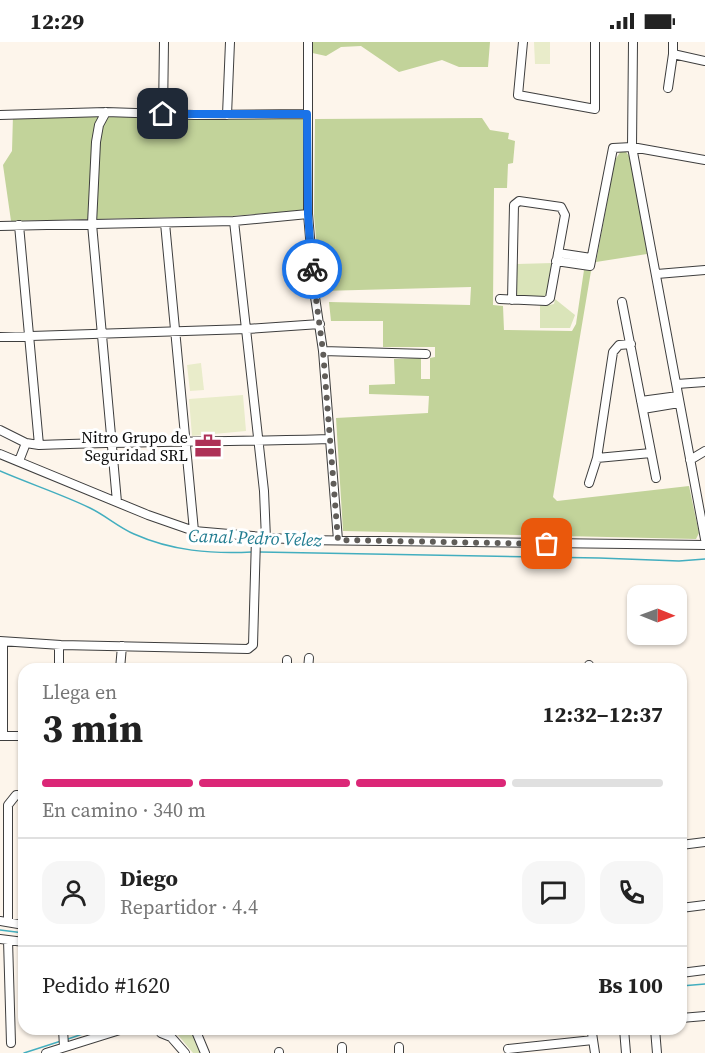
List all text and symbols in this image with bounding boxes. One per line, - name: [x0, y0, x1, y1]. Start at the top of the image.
- text: 12:29: [30, 6, 84, 36]
- pin: [137, 88, 188, 139]
- icon: home: [146, 97, 179, 130]
- courier: [282, 239, 342, 299]
- icon: bike: [296, 253, 329, 286]
- place label: Nitro Grupo de Seguridad SRL: [81, 426, 188, 466]
- office icon: Nitro Grupo de Seguridad SRL: [193, 431, 223, 461]
- pin: [521, 518, 572, 569]
- water label: Canal Pedro Velez: [188, 523, 323, 552]
- icon: bag: [530, 527, 563, 560]
- north arrow: [627, 585, 687, 645]
- map controls: [627, 585, 687, 645]
- text: Llega en: [42, 678, 117, 706]
- text: 12:32–12:37: [543, 699, 663, 729]
- text: 3 min: [42, 702, 143, 755]
- text: En camino · 340 m: [42, 796, 206, 824]
- button: person: [42, 861, 105, 924]
- button: chat: [522, 861, 585, 924]
- button: phone: [600, 861, 663, 924]
- text: Diego: [120, 863, 178, 893]
- text: Repartidor · 4.4: [120, 893, 258, 921]
- text: Pedido #1620: [42, 970, 170, 1000]
- text: Bs 100: [598, 970, 663, 1000]

